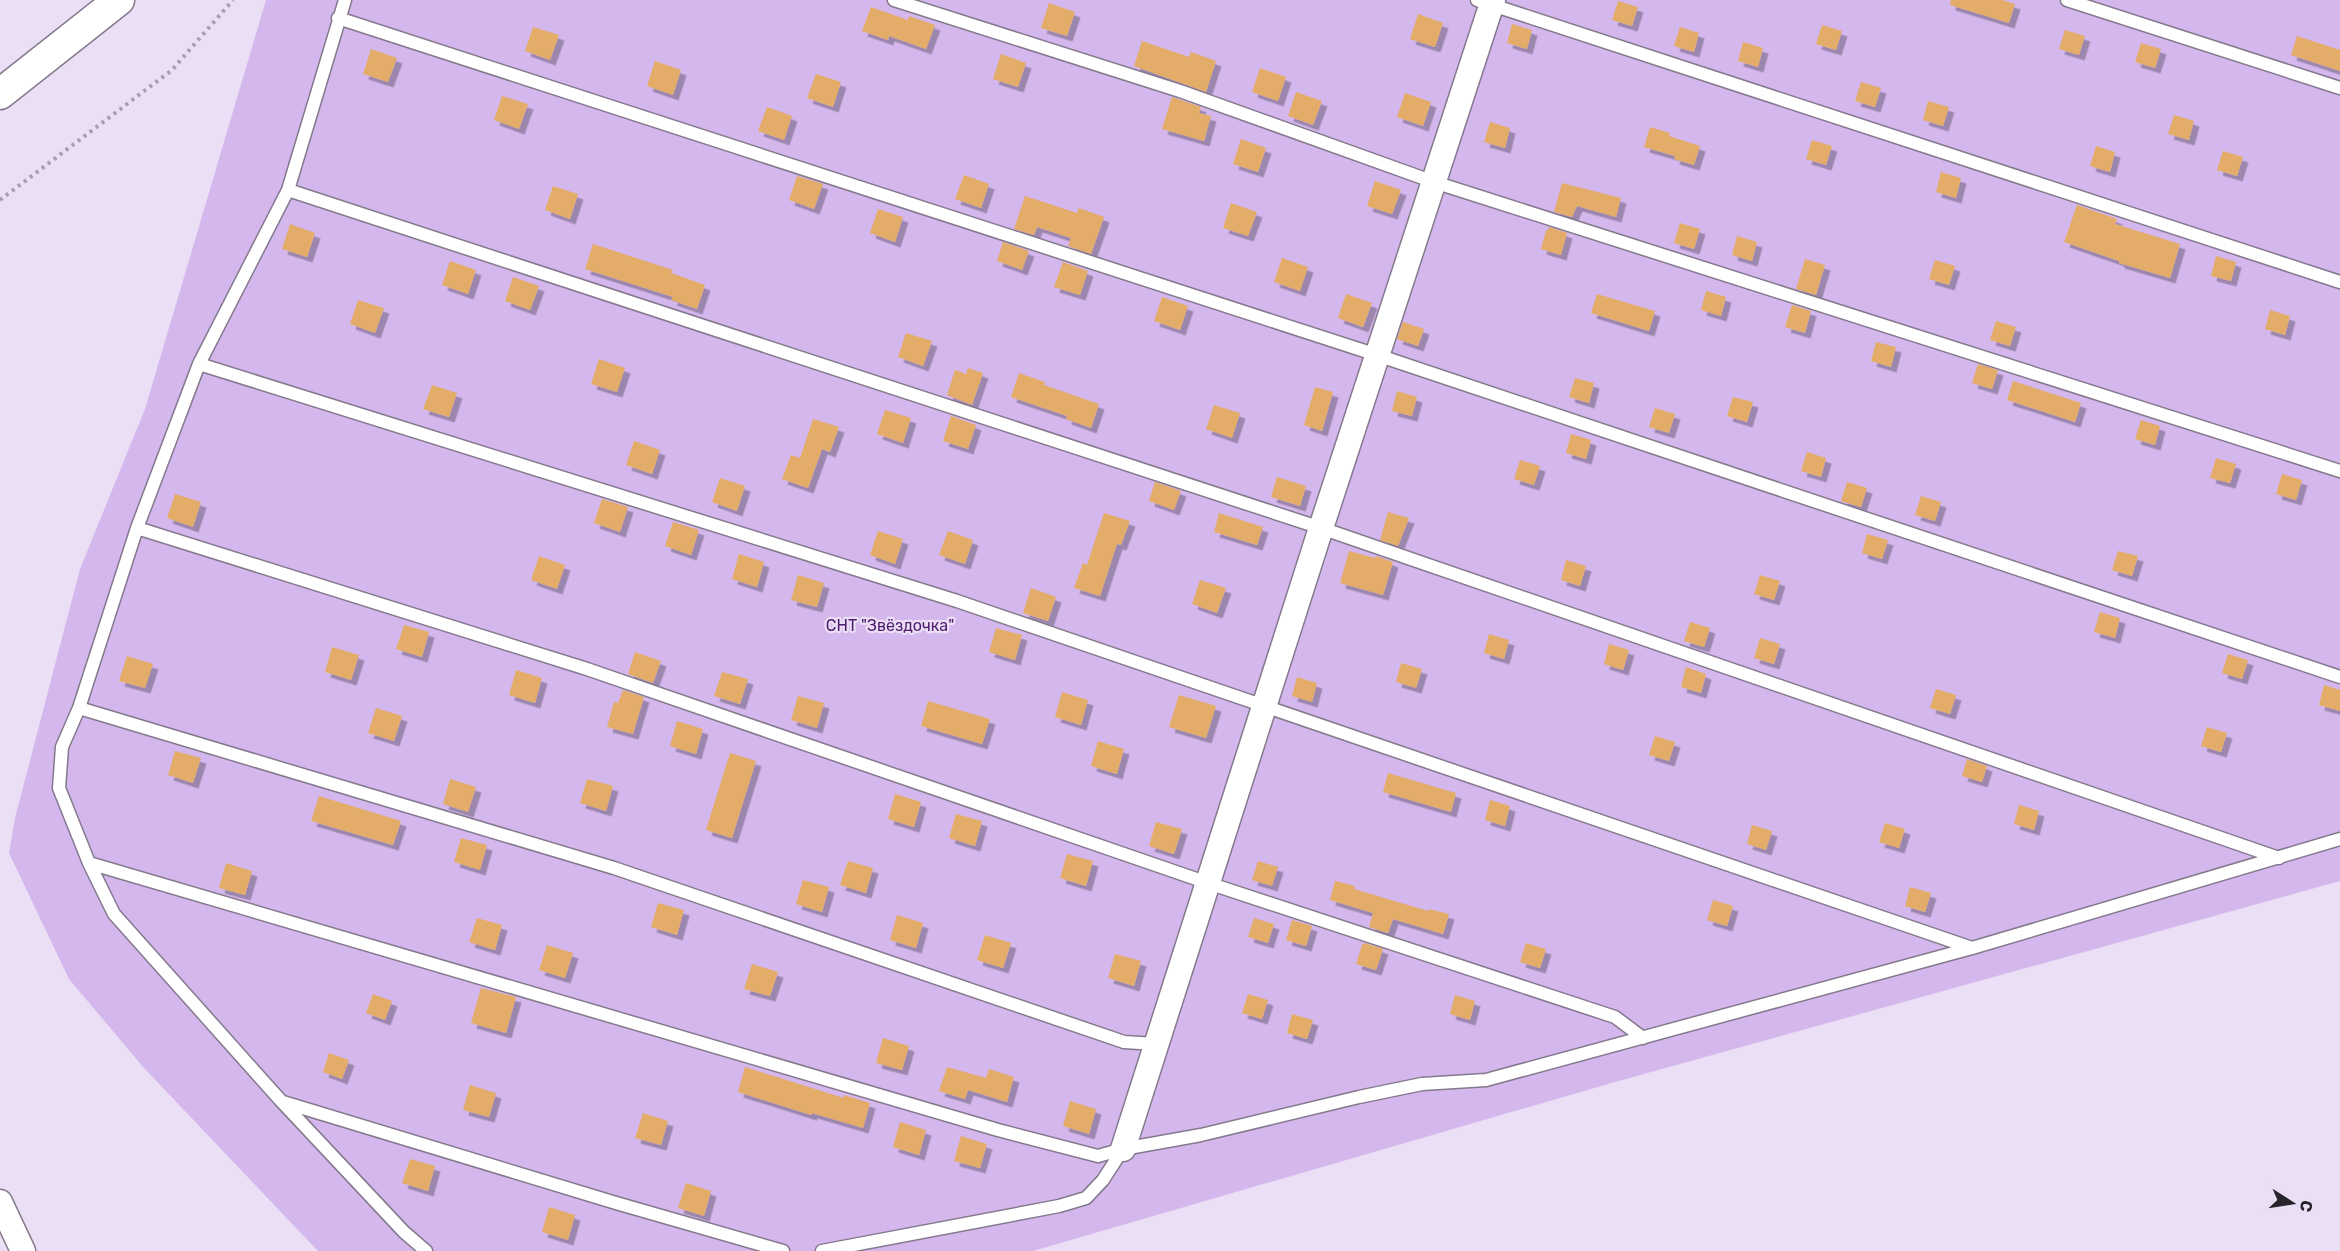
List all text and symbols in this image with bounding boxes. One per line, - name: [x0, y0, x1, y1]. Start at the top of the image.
- park label: СНТ "Звёздочка": [826, 616, 954, 635]
- north arrow: [2262, 1173, 2322, 1233]
- text: С: [2296, 1199, 2317, 1213]

